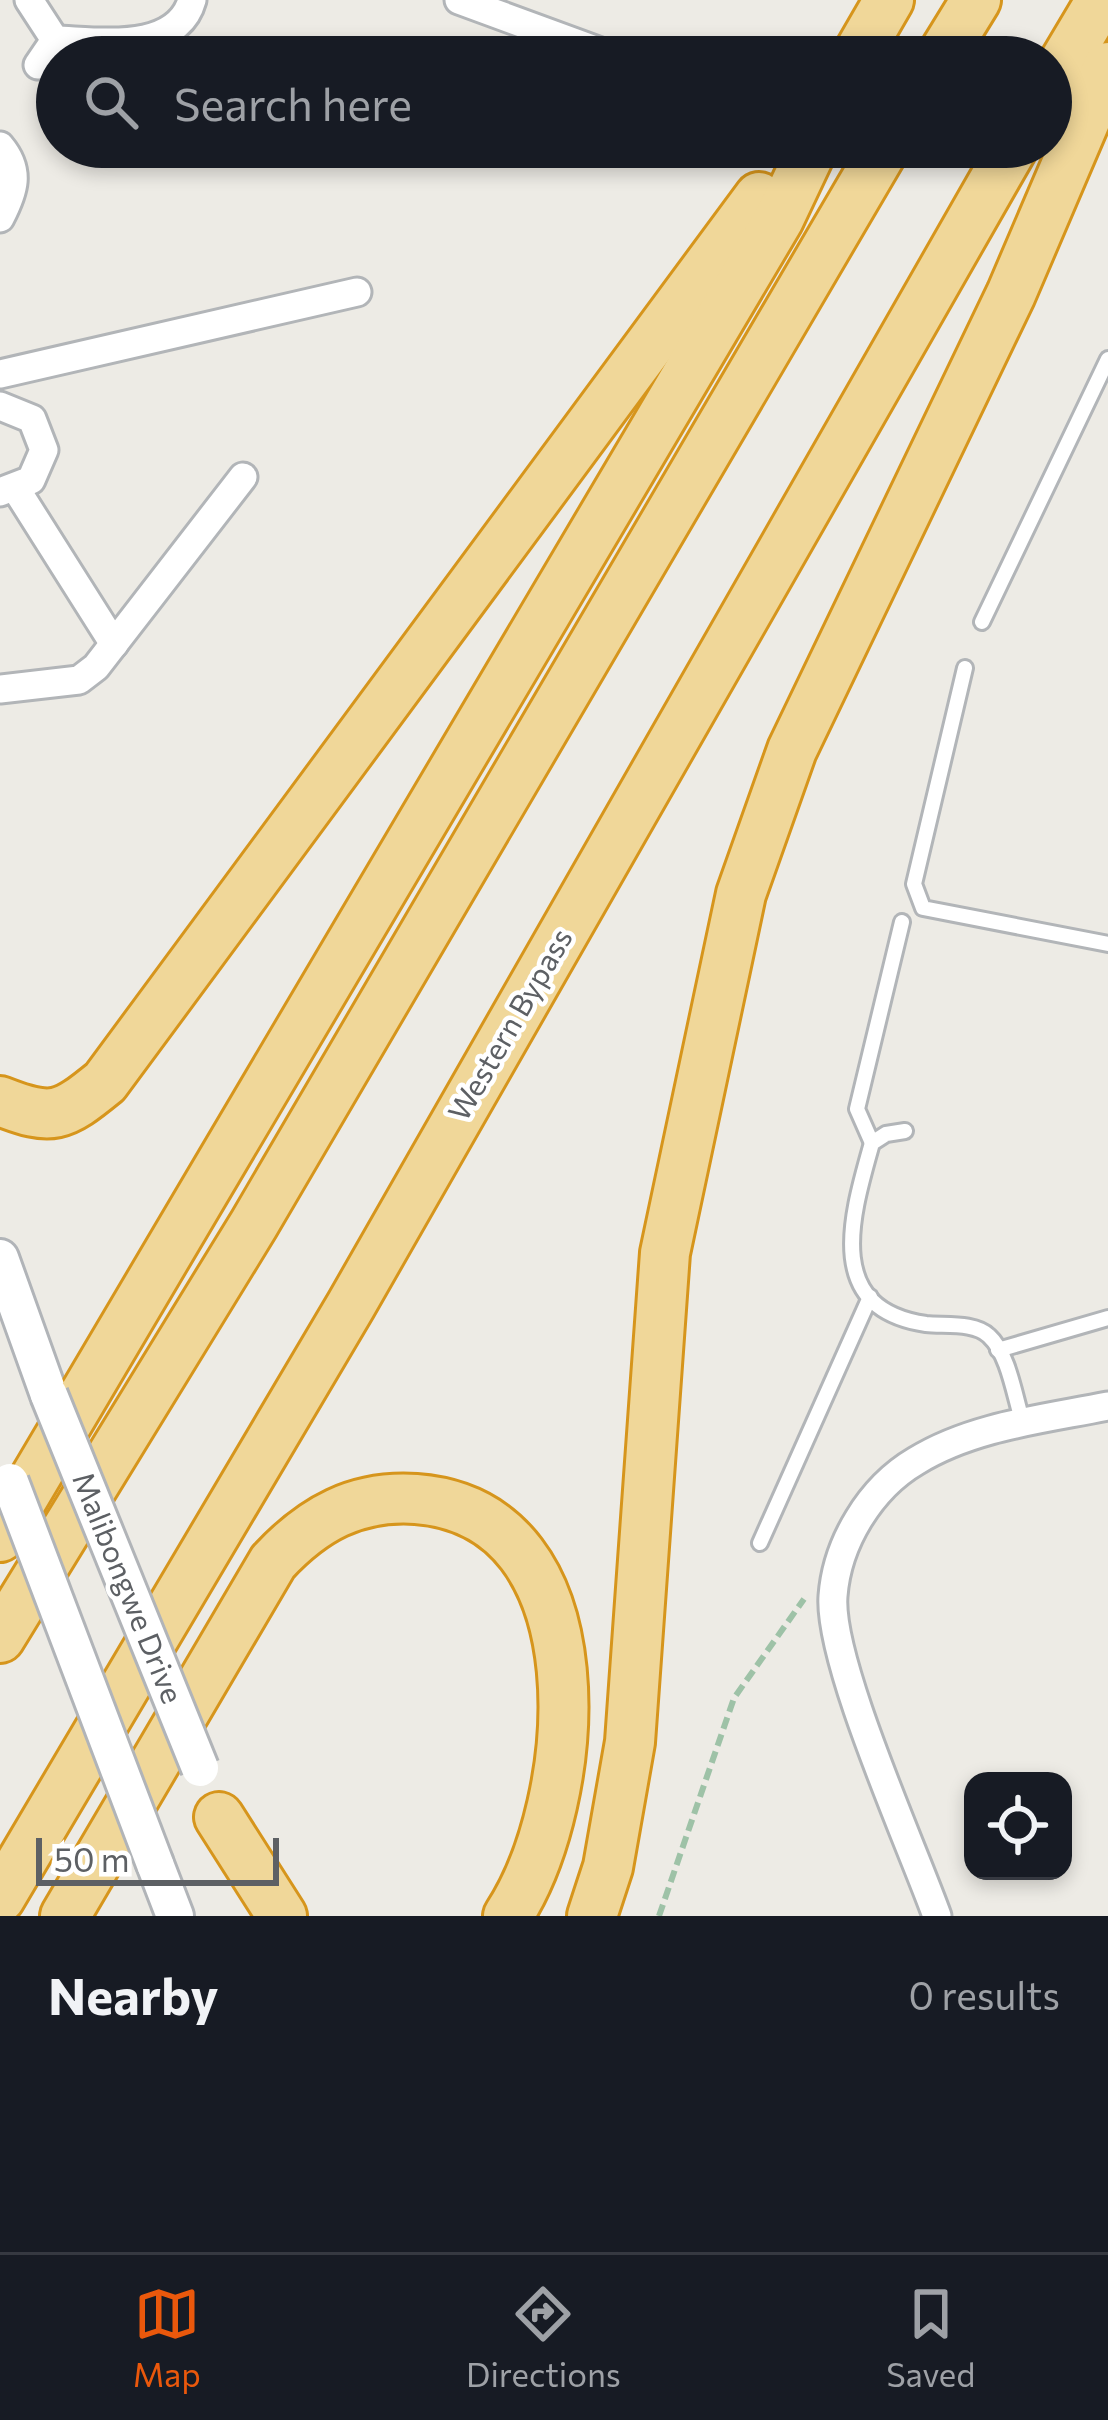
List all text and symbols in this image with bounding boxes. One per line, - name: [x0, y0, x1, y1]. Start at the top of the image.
- search box: [36, 36, 1072, 168]
- icon: search: [78, 69, 144, 135]
- text: Search here: [174, 75, 412, 130]
- street label: Western Bypass: [439, 921, 579, 1127]
- street label: Malibongwe Drive: [66, 1466, 193, 1708]
- map controls: [964, 1772, 1072, 1880]
- button: locate: [964, 1772, 1072, 1880]
- scale bar: [36, 1832, 279, 1885]
- text: 50 m: [54, 1838, 130, 1879]
- text: Nearby: [48, 1963, 218, 2026]
- text: 0 results: [908, 1970, 1060, 2018]
- tab: Map: [133, 2281, 201, 2394]
- tab: Directions: [466, 2281, 621, 2394]
- tab: Saved: [886, 2281, 975, 2394]

